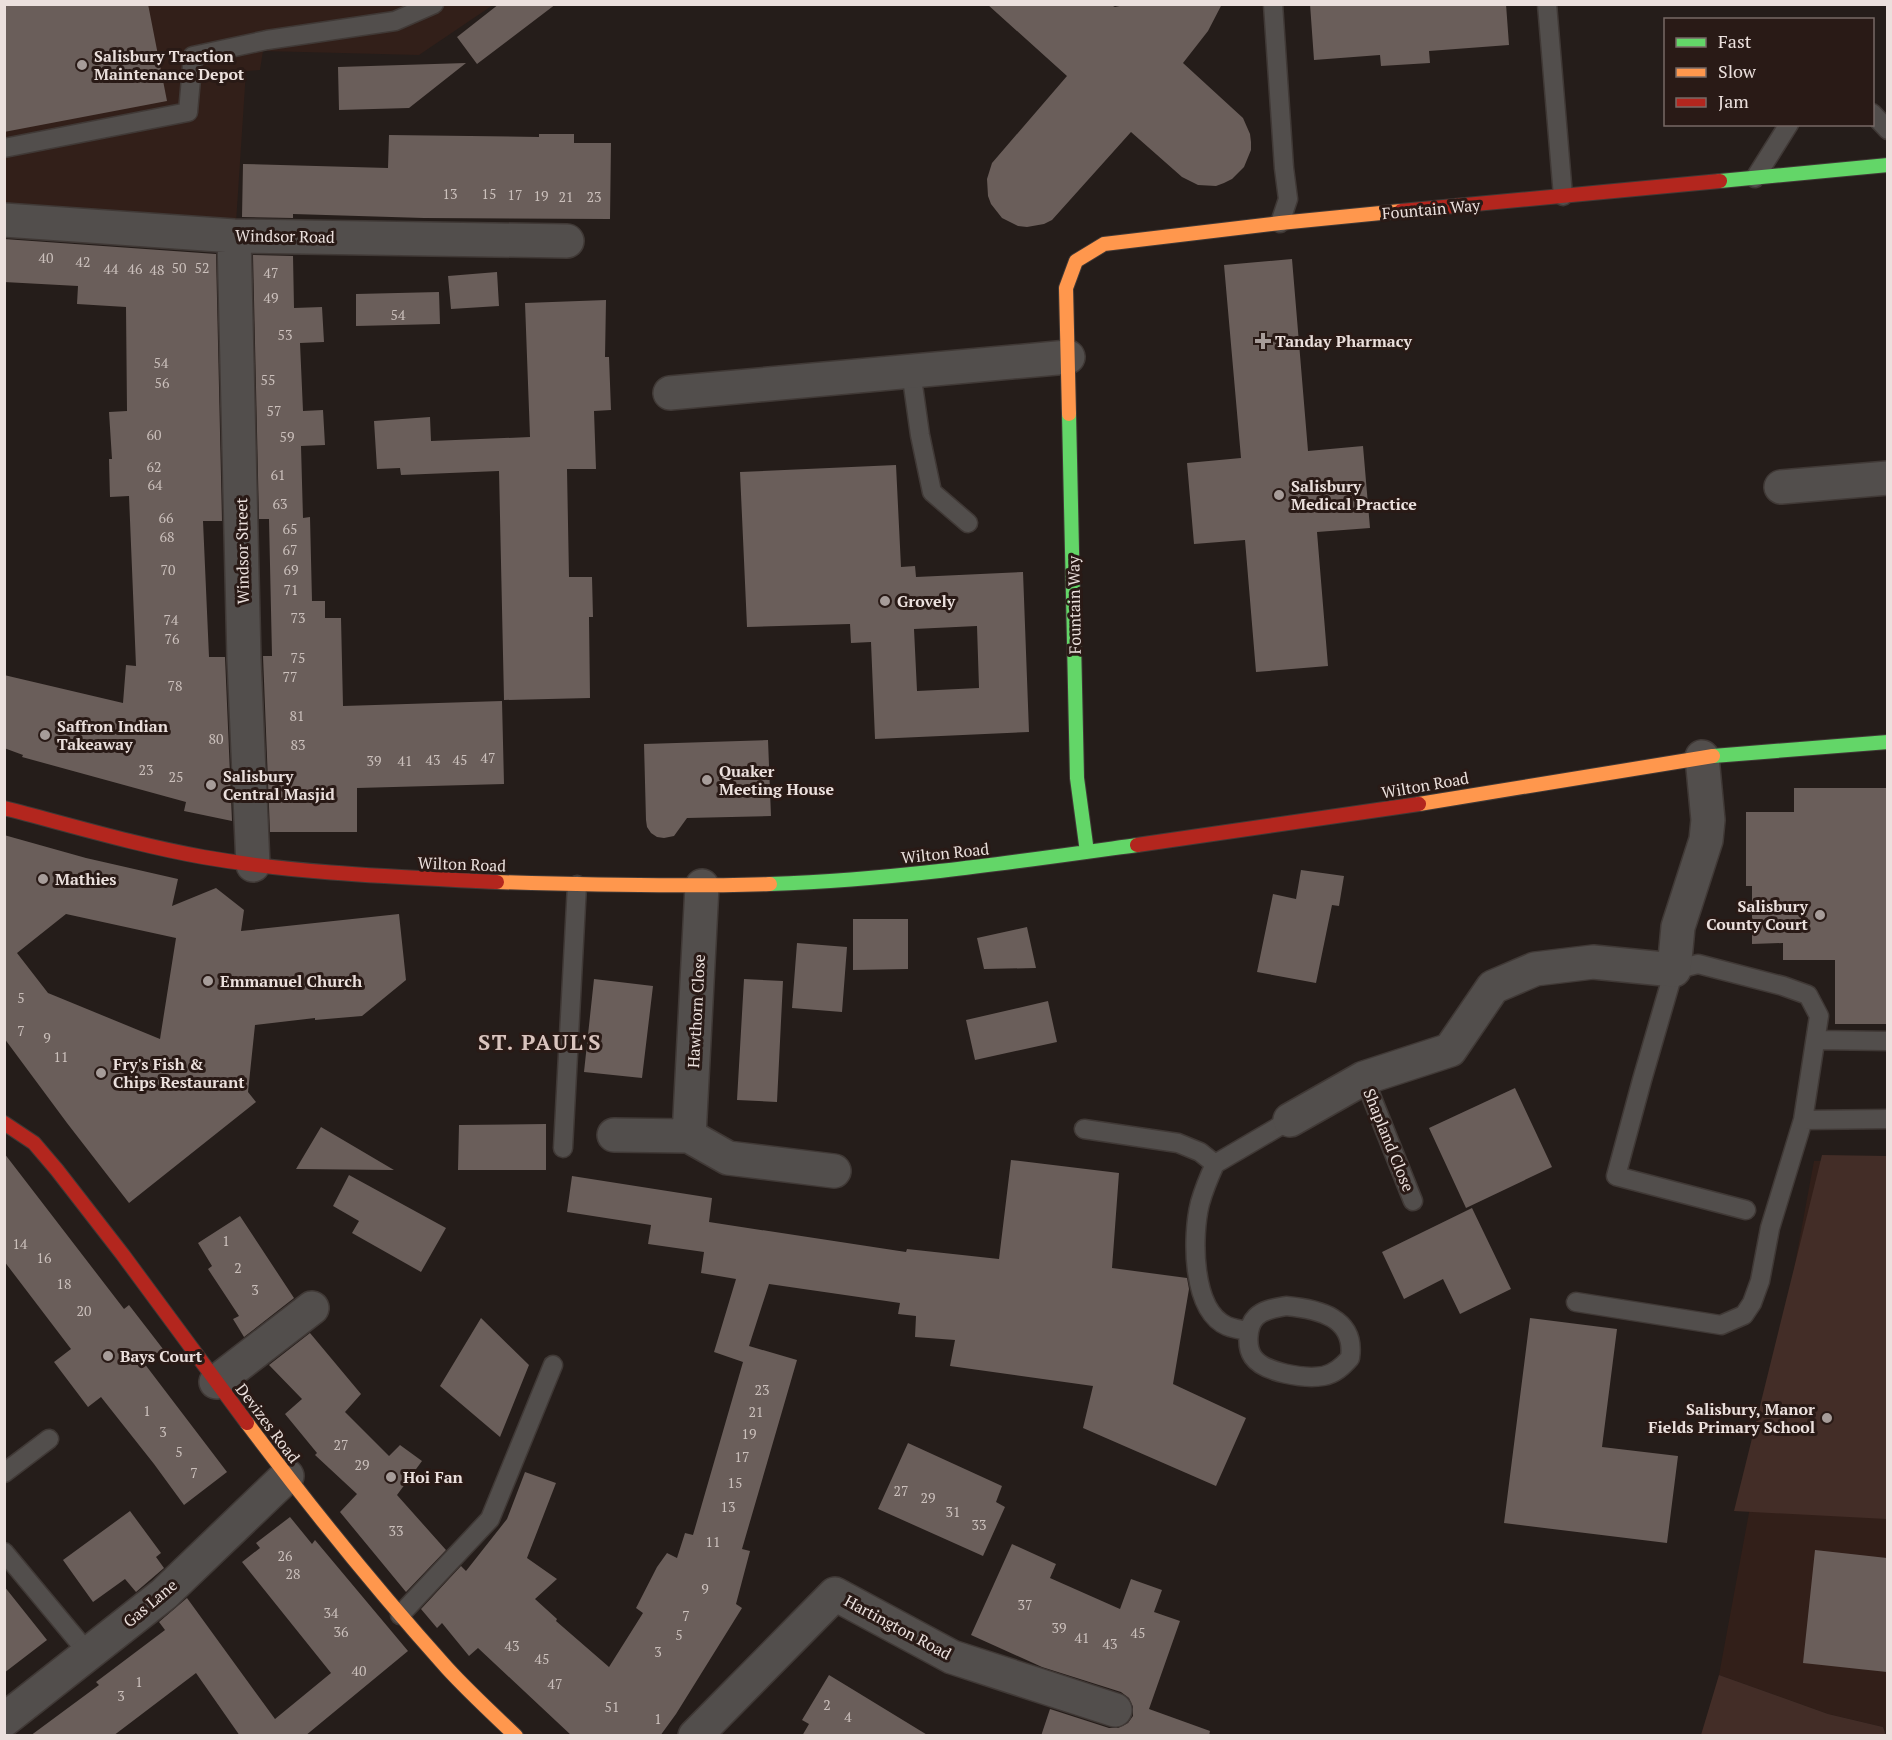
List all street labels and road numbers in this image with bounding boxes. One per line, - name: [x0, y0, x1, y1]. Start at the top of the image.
- street label: Fountain Way: [1381, 194, 1482, 224]
- street label: Windsor Road: [235, 224, 335, 248]
- street label: Windsor Street: [230, 497, 254, 605]
- street label: Fountain Way: [1062, 555, 1086, 654]
- street label: Wilton Road: [1380, 766, 1471, 804]
- street label: Wilton Road: [900, 837, 990, 869]
- street label: Wilton Road: [417, 851, 507, 877]
- street label: Hawthorn Close: [682, 953, 710, 1069]
- street label: Shapland Close: [1358, 1085, 1420, 1195]
- street label: Devizes Road: [231, 1379, 305, 1467]
- street label: Gas Lane: [118, 1574, 182, 1632]
- street label: Hartington Road: [841, 1589, 956, 1665]

